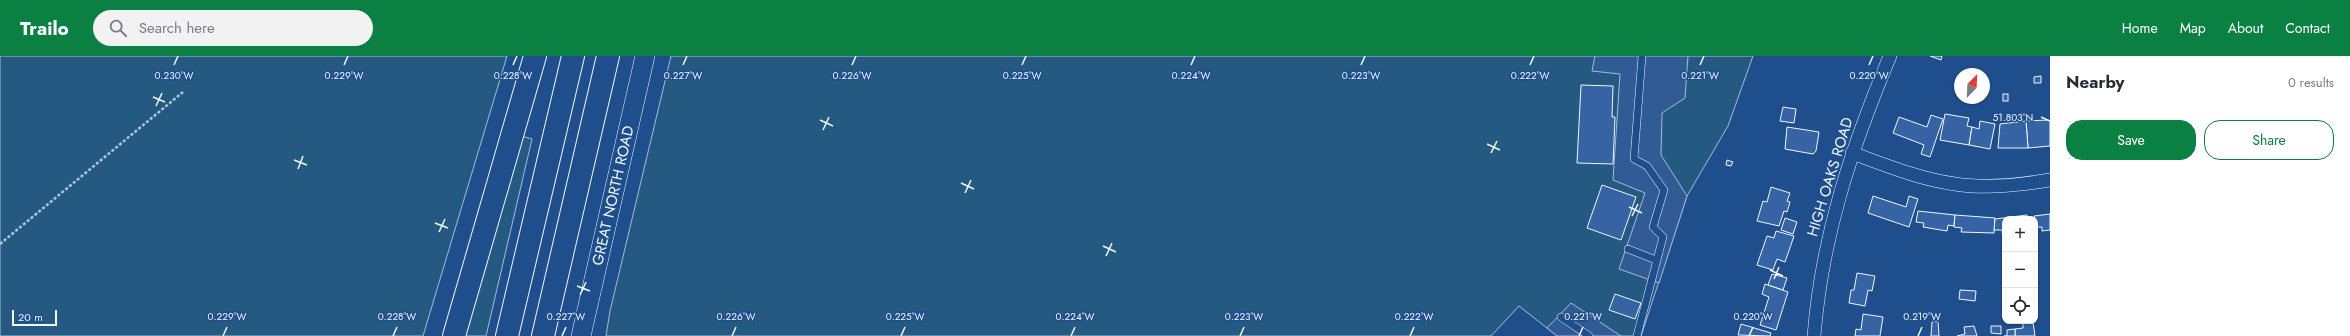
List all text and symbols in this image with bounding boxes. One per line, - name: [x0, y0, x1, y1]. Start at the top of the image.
- search box: [93, 10, 373, 46]
- text: Trailo: [20, 15, 69, 42]
- icon: search: [107, 17, 129, 39]
- text: Search here: [139, 17, 215, 39]
- text: Home: [2122, 18, 2158, 38]
- text: Map: [2180, 18, 2206, 38]
- text: About: [2228, 18, 2263, 38]
- text: Contact: [2285, 18, 2330, 38]
- text: 0.230°W: [155, 68, 194, 83]
- text: 0.229°W: [325, 68, 364, 83]
- text: 0.228°W: [494, 68, 532, 83]
- text: 0.227°W: [664, 68, 702, 83]
- text: 0.226°W: [833, 68, 872, 83]
- text: 0.225°W: [1003, 68, 1041, 83]
- text: 0.224°W: [1172, 68, 1211, 83]
- text: 0.223°W: [1342, 68, 1380, 83]
- text: 0.222°W: [1511, 68, 1549, 83]
- text: 0.221°W: [1681, 68, 1719, 83]
- text: 0.220°W: [1849, 68, 1889, 83]
- north arrow: [1954, 68, 1990, 104]
- text: Nearby: [2066, 70, 2124, 94]
- text: 0 results: [2288, 73, 2334, 92]
- text: 51.803°N: [1993, 110, 2033, 125]
- street label: HIGH OAKS ROAD: [1801, 115, 1859, 239]
- button: Save: [2066, 120, 2196, 160]
- button: Share: [2204, 120, 2334, 160]
- street label: GREAT NORTH ROAD: [586, 124, 640, 268]
- map controls: [2002, 216, 2038, 324]
- button: +: [2002, 216, 2038, 252]
- button: −: [2002, 252, 2038, 288]
- button: locate: [2002, 288, 2038, 324]
- scale bar: [12, 308, 57, 327]
- text: 20 m: [18, 309, 43, 325]
- text: 0.229°W: [208, 309, 247, 324]
- text: 0.228°W: [378, 309, 416, 324]
- text: 0.227°W: [547, 309, 585, 324]
- text: 0.226°W: [717, 309, 756, 324]
- text: 0.225°W: [886, 309, 924, 324]
- text: 0.224°W: [1056, 309, 1095, 324]
- text: 0.223°W: [1225, 309, 1263, 324]
- text: 0.222°W: [1395, 309, 1433, 324]
- text: 0.221°W: [1564, 309, 1602, 324]
- text: 0.220°W: [1733, 309, 1773, 324]
- text: 0.219°W: [1903, 309, 1941, 324]

